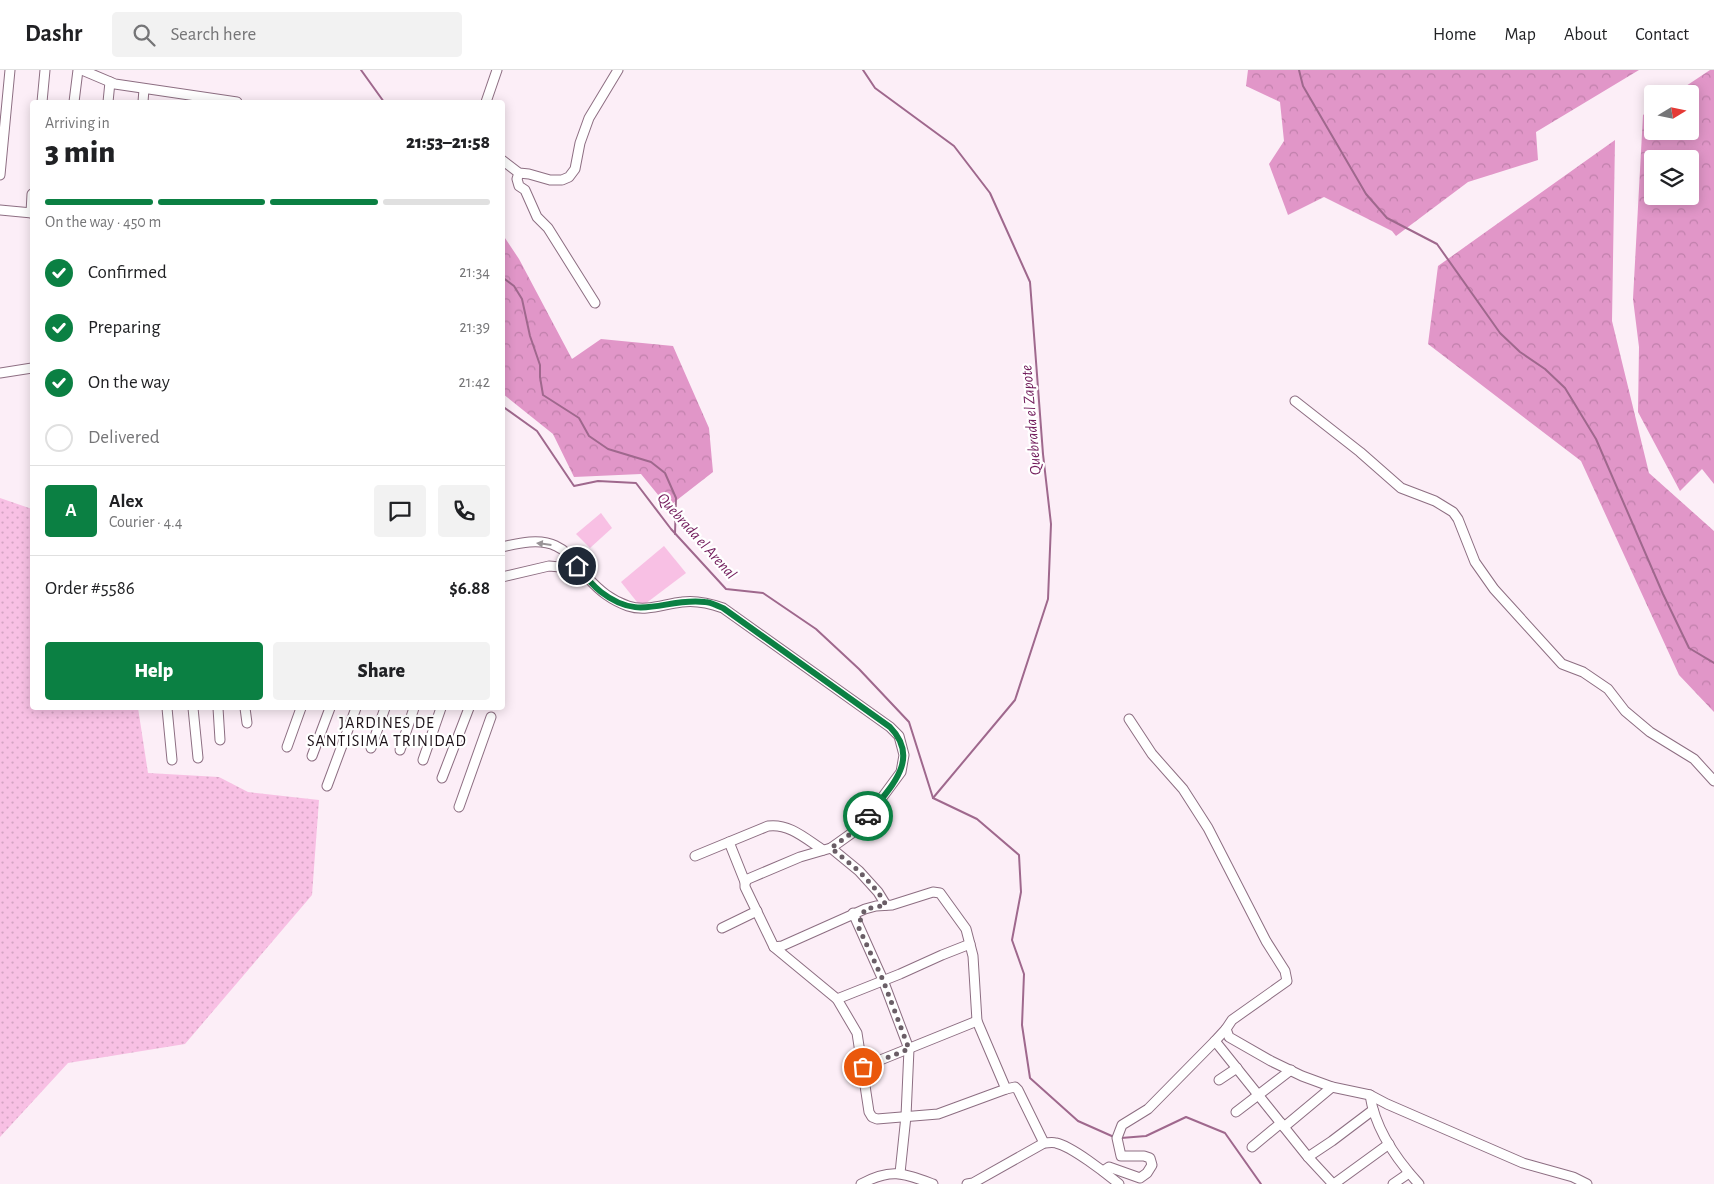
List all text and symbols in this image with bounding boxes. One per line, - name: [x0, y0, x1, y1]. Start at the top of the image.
- search box: [112, 12, 462, 57]
- icon: search: [130, 21, 158, 49]
- text: Dashr: [25, 22, 82, 46]
- text: Search here: [170, 25, 256, 44]
- text: Home: [1433, 26, 1476, 44]
- text: Map: [1504, 26, 1536, 44]
- text: About: [1564, 26, 1607, 44]
- text: Contact: [1635, 26, 1689, 44]
- north arrow: [1644, 85, 1699, 140]
- map controls: [1644, 85, 1699, 205]
- text: Arriving in: [45, 115, 110, 131]
- text: 21:53–21:58: [406, 133, 490, 152]
- text: 3 min: [45, 136, 115, 168]
- button: layers: [1644, 150, 1699, 205]
- text: On the way · 450 m: [45, 214, 161, 230]
- icon: check: [45, 259, 73, 287]
- text: Confirmed: [88, 263, 167, 282]
- text: 21:34: [459, 264, 490, 280]
- icon: check: [45, 314, 73, 342]
- text: Preparing: [88, 318, 161, 337]
- text: 21:39: [459, 319, 490, 335]
- water label: Quebrada el Zapote: [1018, 364, 1045, 476]
- icon: check: [45, 369, 73, 397]
- text: On the way: [88, 373, 170, 392]
- text: 21:42: [459, 374, 490, 390]
- text: Delivered: [88, 428, 160, 447]
- button: chat: [374, 485, 426, 537]
- button: phone: [438, 485, 490, 537]
- water label: Quebrada el Arenal: [654, 490, 740, 583]
- text: Alex: [109, 492, 143, 511]
- text: A: [65, 501, 77, 520]
- text: Courier · 4.4: [109, 514, 182, 530]
- one-way arrow: [536, 540, 552, 548]
- pin: [556, 545, 598, 587]
- icon: home: [563, 552, 591, 580]
- text: Order #5586: [45, 579, 135, 598]
- text: $6.88: [449, 579, 490, 598]
- button: Help: [45, 642, 263, 700]
- button: Share: [273, 642, 490, 700]
- district label: JARDINES DE SANTISIMA TRINIDAD: [307, 715, 467, 749]
- courier: [843, 791, 893, 841]
- icon: car: [854, 802, 882, 830]
- pin: [842, 1046, 884, 1088]
- icon: bag: [849, 1053, 877, 1081]

